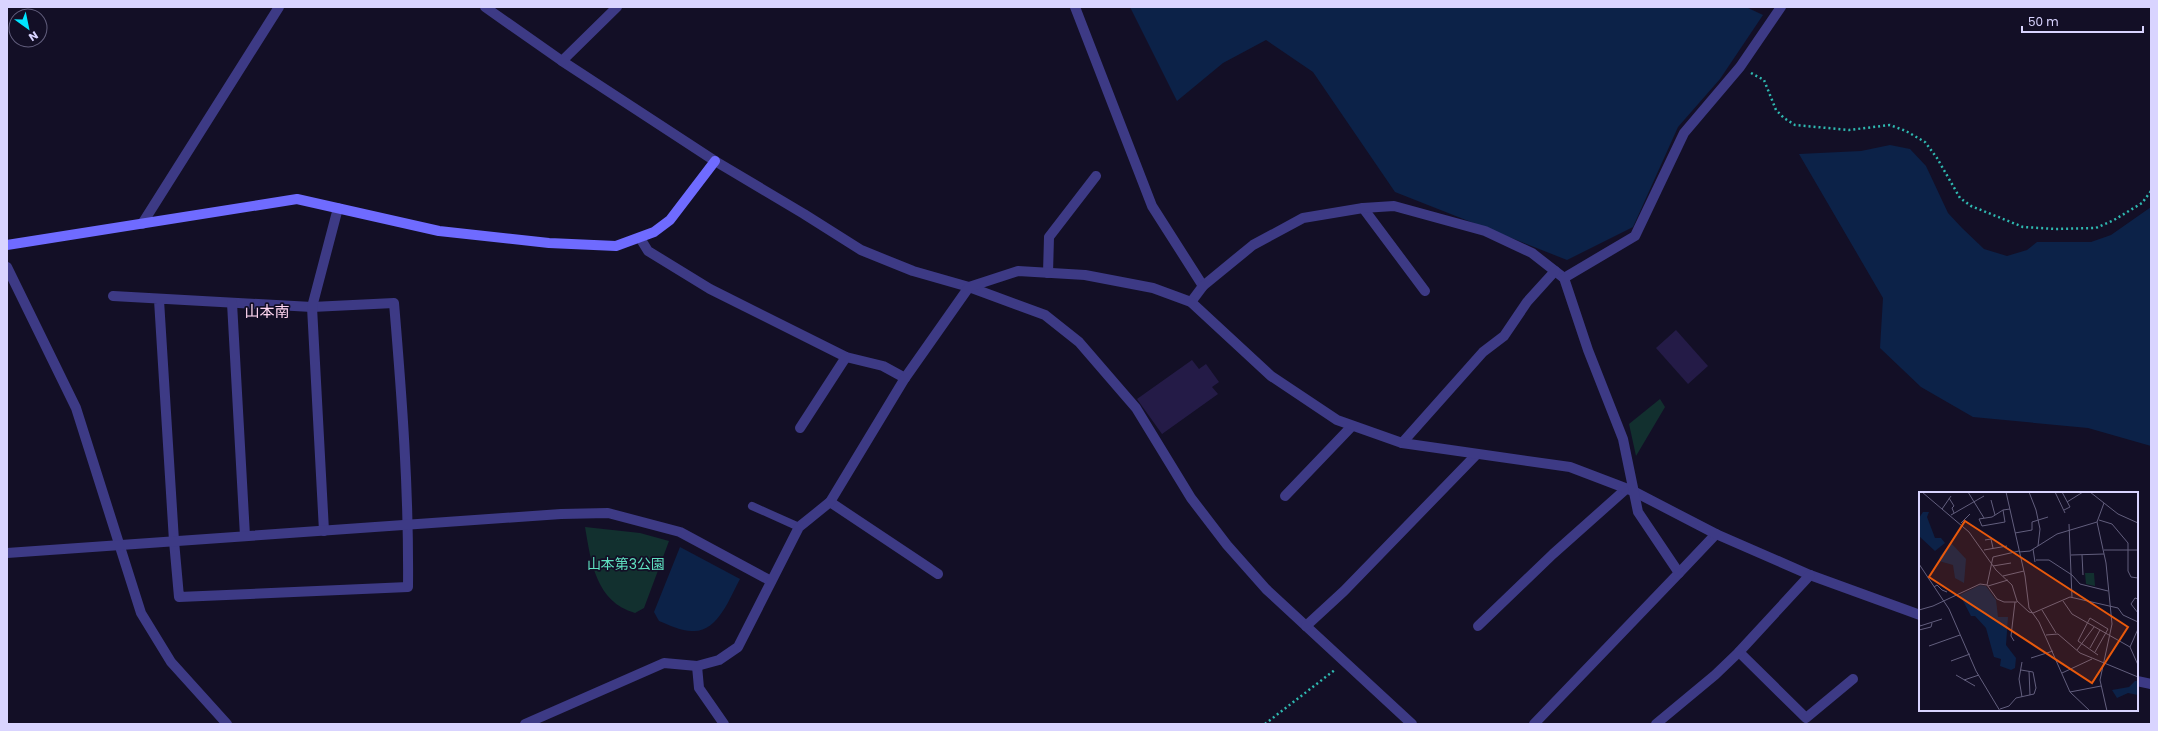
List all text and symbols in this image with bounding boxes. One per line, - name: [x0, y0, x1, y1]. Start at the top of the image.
- north arrow: [8, 8, 48, 48]
- scale bar: [2022, 8, 2143, 34]
- text: 50 m: [2028, 13, 2059, 30]
- text: N: [26, 27, 41, 45]
- district label: 山本南: [244, 301, 290, 322]
- inset map: [1919, 492, 2138, 711]
- park label: 山本第3公園: [587, 554, 665, 574]

